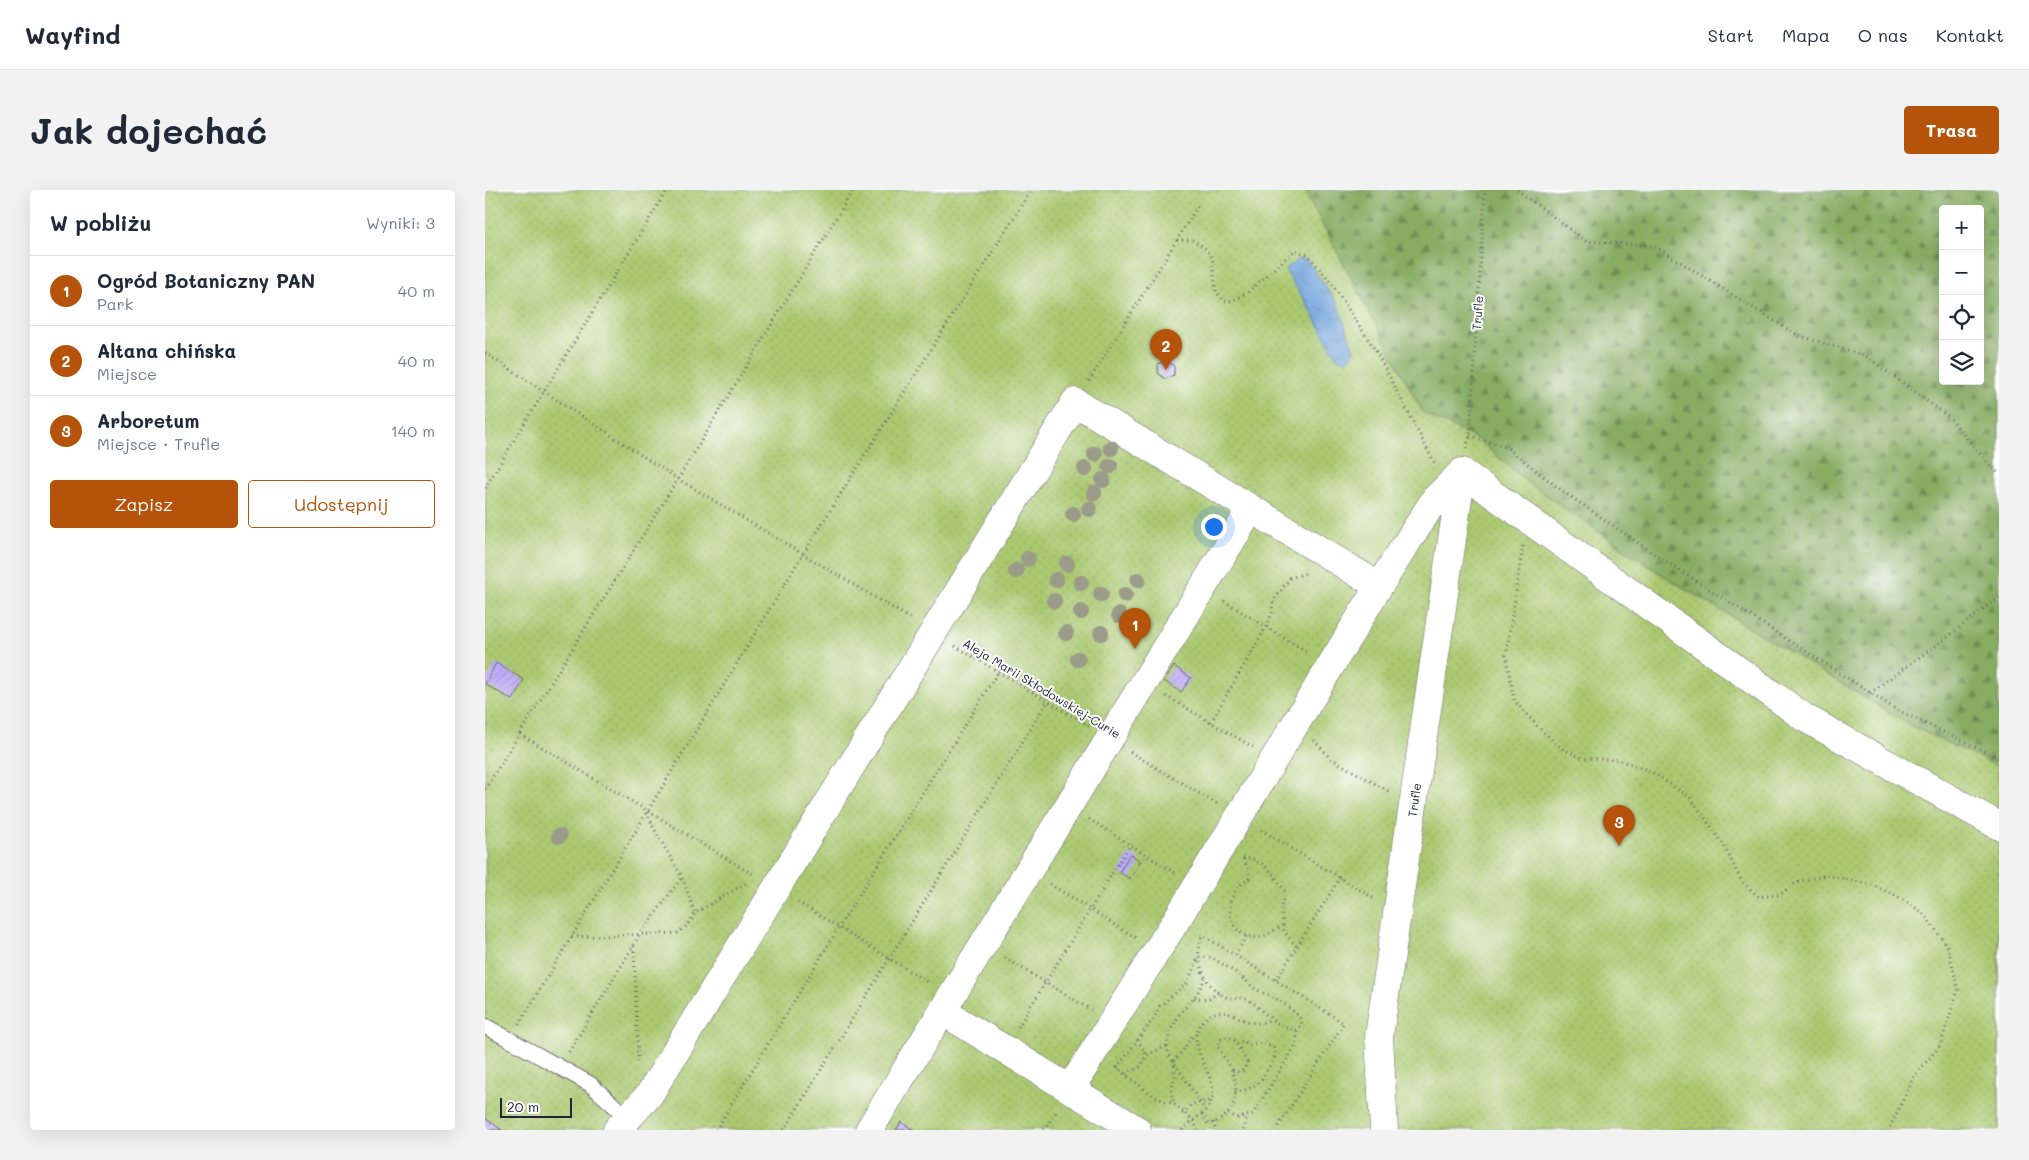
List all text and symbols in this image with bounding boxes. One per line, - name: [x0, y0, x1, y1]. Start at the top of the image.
- text: Wayfind: [25, 19, 121, 50]
- text: Start: [1708, 23, 1754, 47]
- text: Mapa: [1782, 23, 1830, 47]
- text: O nas: [1858, 23, 1908, 47]
- text: Kontakt: [1936, 23, 2004, 47]
- button: Trasa: [1904, 106, 1999, 154]
- text: Jak dojechać: [30, 107, 267, 153]
- map controls: [1939, 205, 1984, 385]
- button: +: [1939, 205, 1984, 250]
- text: W pobliżu: [50, 209, 151, 236]
- text: Wyniki: 3: [366, 212, 435, 233]
- button: −: [1939, 250, 1984, 295]
- text: Ogród Botaniczny PAN: [97, 268, 315, 293]
- text: 1: [62, 280, 70, 301]
- text: 40 m: [398, 280, 435, 301]
- text: Park: [97, 293, 133, 314]
- street label: Trufle: [1468, 295, 1486, 331]
- button: locate: [1939, 295, 1984, 340]
- pin: 2: [1150, 329, 1182, 370]
- text: Altana chińska: [97, 338, 236, 363]
- button: layers: [1939, 340, 1984, 385]
- text: 2: [62, 350, 70, 371]
- text: 40 m: [398, 350, 435, 371]
- text: Miejsce: [97, 363, 157, 384]
- text: Arboretum: [97, 408, 199, 433]
- text: 3: [61, 420, 71, 441]
- text: 140 m: [391, 420, 435, 441]
- text: Miejsce · Trufle: [97, 433, 220, 454]
- button: Zapisz: [50, 480, 238, 528]
- button: Udostępnij: [248, 480, 435, 528]
- your location: [1201, 514, 1227, 540]
- pin: 1: [1119, 608, 1151, 649]
- street label: Aleja Marii Skłodowskiej-Curie: [960, 635, 1124, 741]
- street label: Trufle: [1404, 782, 1424, 818]
- pin: 3: [1603, 805, 1635, 846]
- scale bar: [500, 1095, 573, 1118]
- text: 20 m: [507, 1097, 539, 1116]

